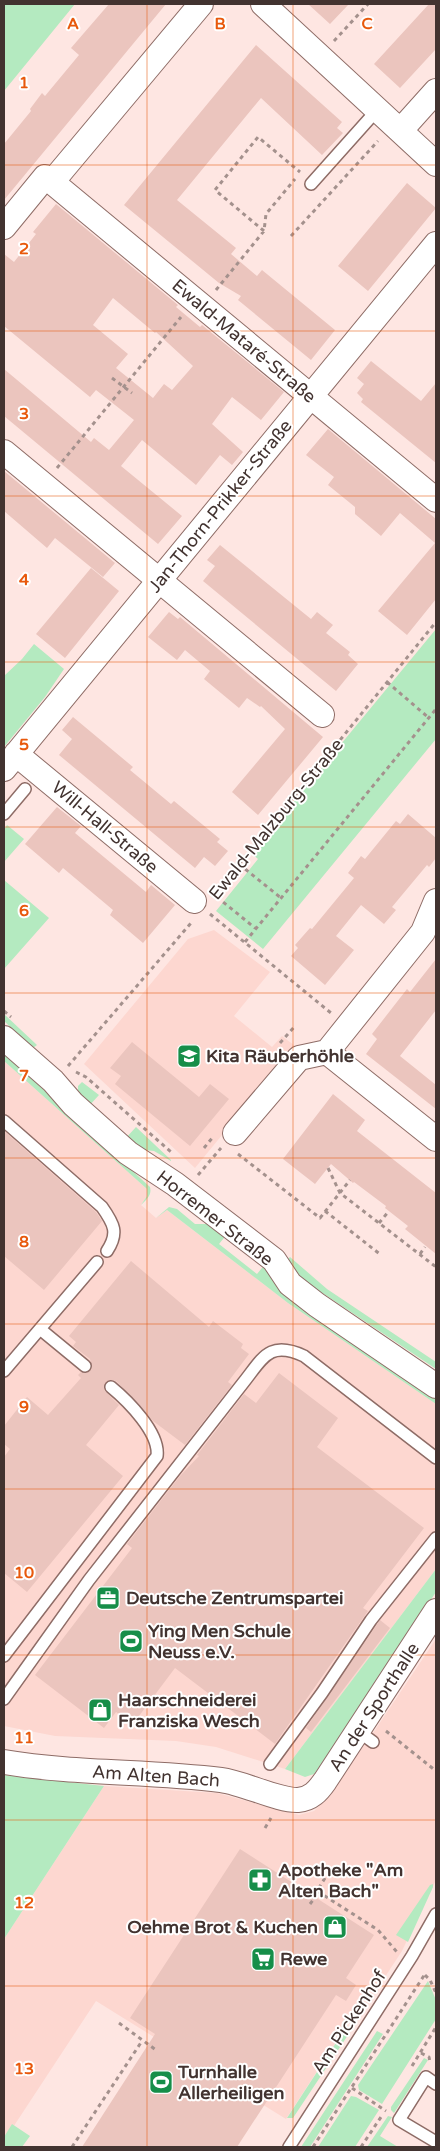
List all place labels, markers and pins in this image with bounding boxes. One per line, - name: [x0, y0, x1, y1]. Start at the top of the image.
- school or university icon: Kita Räuberhöhle: [176, 1043, 202, 1069]
- place label: Kita Räuberhöhle: [206, 1045, 354, 1067]
- office icon: Deutsche Zentrumspartei: [95, 1585, 121, 1611]
- place label: Deutsche Zentrumspartei: [126, 1587, 343, 1609]
- place label: Ying Men Schule Neuss e.V.: [148, 1620, 291, 1663]
- sports icon: Ying Men Schule Neuss e.V.: [118, 1628, 144, 1654]
- place label: Haarschneiderei Franziska Wesch: [118, 1689, 260, 1732]
- shop icon: Haarschneiderei Franziska Wesch: [87, 1697, 113, 1723]
- place label: Apotheke "Am Alten Bach": [278, 1859, 403, 1902]
- pharmacy icon: Apotheke "Am Alten Bach": [247, 1867, 273, 1893]
- shop icon: Oehme Brot & Kuchen: [322, 1914, 348, 1940]
- place label: Oehme Brot & Kuchen: [127, 1916, 318, 1938]
- supermarket icon: Rewe: [250, 1946, 276, 1972]
- place label: Rewe: [280, 1948, 327, 1970]
- place label: Turnhalle Allerheiligen: [177, 2061, 284, 2104]
- sports icon: Turnhalle Allerheiligen: [148, 2069, 174, 2095]

